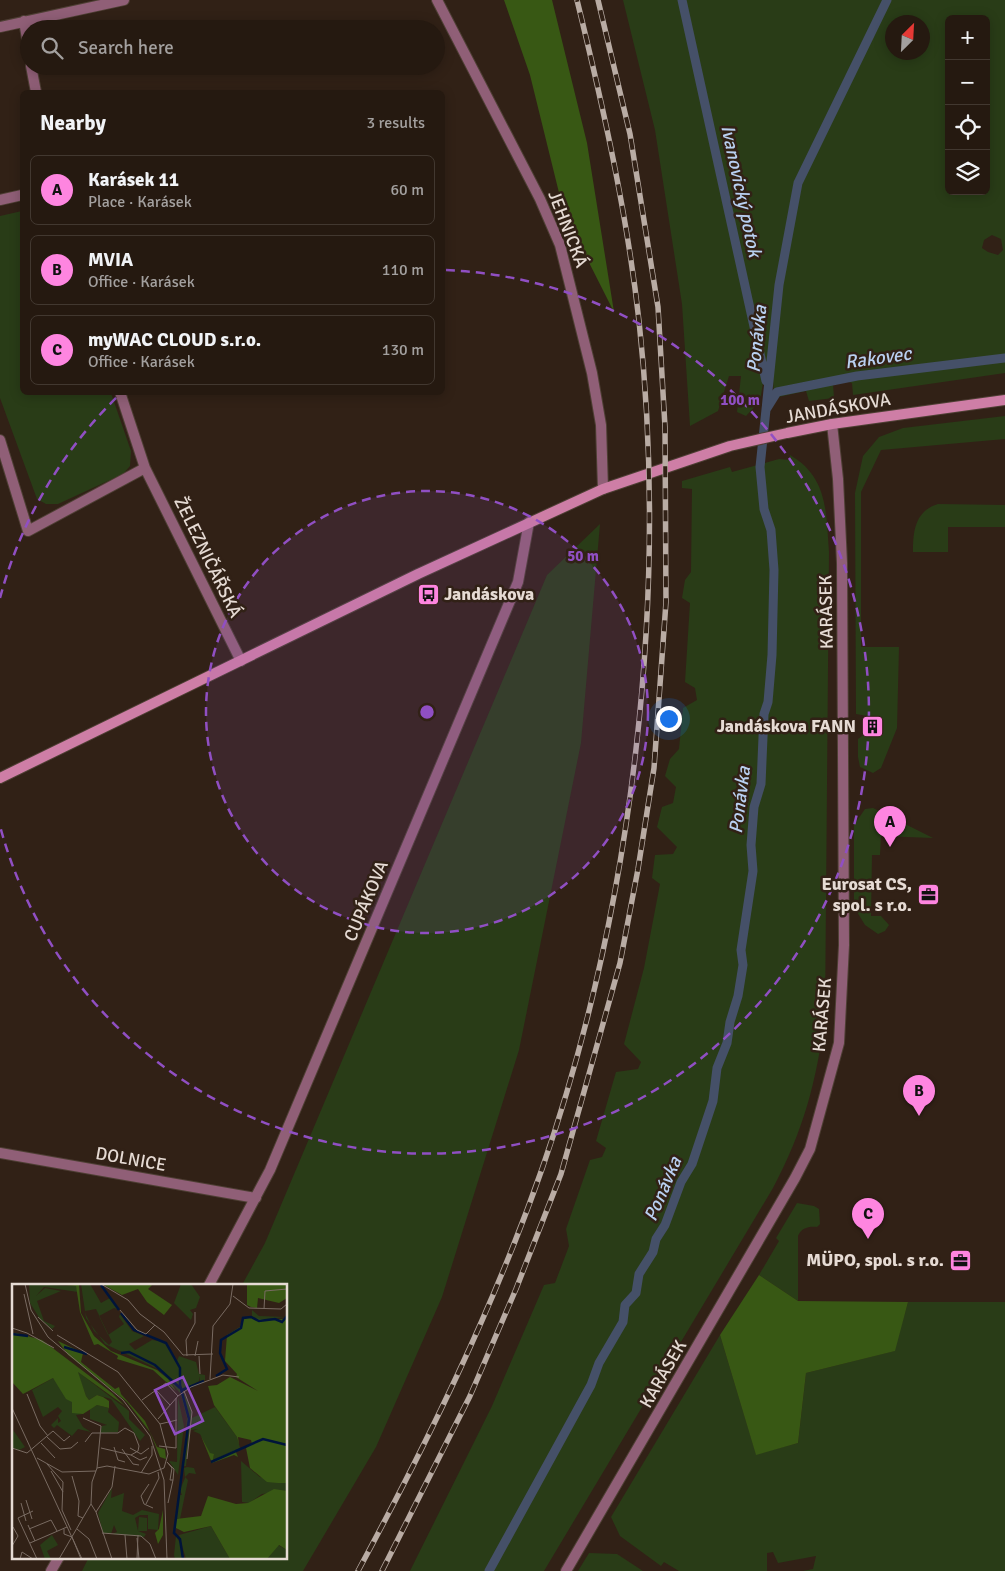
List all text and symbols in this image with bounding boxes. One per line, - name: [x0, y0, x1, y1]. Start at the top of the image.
- north arrow: [885, 15, 930, 60]
- map controls: [945, 15, 990, 195]
- button: +: [945, 15, 990, 60]
- search box: [20, 20, 445, 75]
- icon: search: [38, 34, 66, 62]
- text: Search here: [78, 36, 174, 60]
- button: −: [945, 60, 990, 105]
- button: locate: [945, 105, 990, 150]
- text: Nearby: [40, 110, 106, 136]
- text: 3 results: [366, 113, 425, 133]
- water label: Ivanovický potok: [715, 123, 767, 261]
- button: layers: [945, 150, 990, 195]
- text: Karásek 11: [88, 168, 179, 192]
- text: A: [52, 180, 62, 200]
- text: 60 m: [390, 180, 424, 200]
- street label: JEHNICKÁ: [543, 187, 593, 271]
- text: Place · Karásek: [88, 192, 192, 212]
- text: MVIA: [88, 248, 133, 272]
- text: B: [52, 260, 62, 280]
- text: 110 m: [382, 260, 424, 280]
- text: Office · Karásek: [88, 272, 195, 292]
- water label: Ponávka: [742, 303, 773, 374]
- text: myWAC CLOUD s.r.o.: [88, 328, 261, 352]
- text: C: [52, 340, 62, 360]
- text: 130 m: [382, 340, 424, 360]
- water label: Rakovec: [843, 341, 915, 375]
- text: Office · Karásek: [88, 352, 195, 372]
- street label: JANDÁSKOVA: [784, 388, 892, 428]
- text: 100 m: [720, 391, 760, 409]
- street label: ŽELEZNIČÁŘSKÁ: [169, 493, 247, 621]
- text: 50 m: [567, 547, 599, 565]
- street label: KARÁSEK: [814, 574, 838, 649]
- bus stop icon: Jandáskova: [416, 582, 440, 606]
- place label: Jandáskova: [444, 583, 534, 605]
- centre of rings: [418, 703, 436, 721]
- your location: [656, 706, 682, 732]
- building icon: Jandáskova FANN: [860, 714, 884, 738]
- place label: Jandáskova FANN: [717, 715, 856, 737]
- water label: Ponávka: [724, 764, 756, 835]
- pin: A: [874, 806, 906, 847]
- street label: CUPÁKOVA: [339, 857, 393, 945]
- place label: Eurosat CS, spol. s r.o.: [822, 873, 912, 916]
- office icon: Eurosat CS, spol. s r.o.: [916, 882, 940, 906]
- street label: KARÁSEK: [808, 977, 836, 1053]
- pin: B: [903, 1075, 935, 1116]
- street label: DOLNICE: [94, 1142, 168, 1176]
- water label: Ponávka: [639, 1152, 688, 1225]
- pin: C: [852, 1198, 884, 1239]
- office icon: MÜPO, spol. s r.o.: [948, 1248, 972, 1272]
- place label: MÜPO, spol. s r.o.: [806, 1249, 944, 1271]
- inset map: [12, 1284, 288, 1558]
- street label: KARÁSEK: [635, 1336, 691, 1412]

